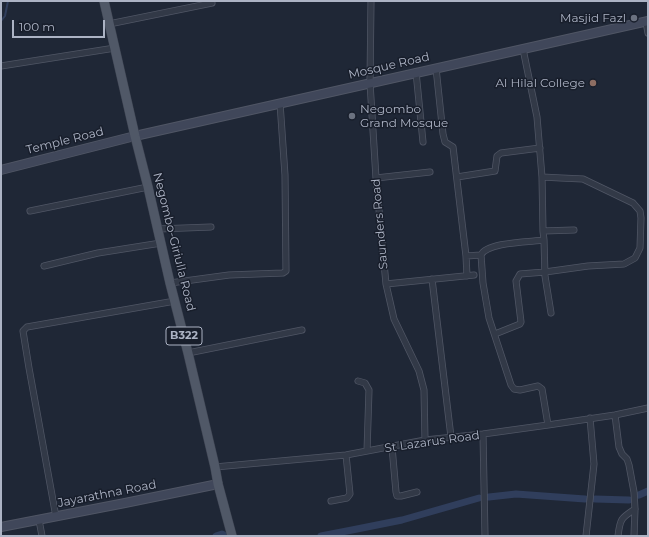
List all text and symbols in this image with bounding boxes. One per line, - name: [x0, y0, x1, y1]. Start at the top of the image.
- place label: Masjid Fazl: [560, 11, 626, 25]
- scale bar: [14, 12, 107, 38]
- marker: Masjid Fazl: [629, 13, 639, 23]
- text: 100 m: [19, 19, 55, 34]
- street label: Mosque Road: [347, 50, 431, 82]
- place label: Al Hilal College: [495, 76, 585, 90]
- marker: Al Hilal College: [588, 78, 598, 88]
- place label: Negombo Grand Mosque: [360, 102, 448, 130]
- marker: Negombo Grand Mosque: [347, 111, 357, 121]
- street label: Temple Road: [25, 124, 105, 158]
- street label: Negombo-Giriulla Road: [150, 171, 198, 313]
- street label: Saunders Road: [369, 178, 391, 270]
- road number: B322: [166, 327, 202, 345]
- street label: St Lazarus Road: [383, 428, 481, 456]
- street label: Jayarathna Road: [56, 477, 158, 511]

